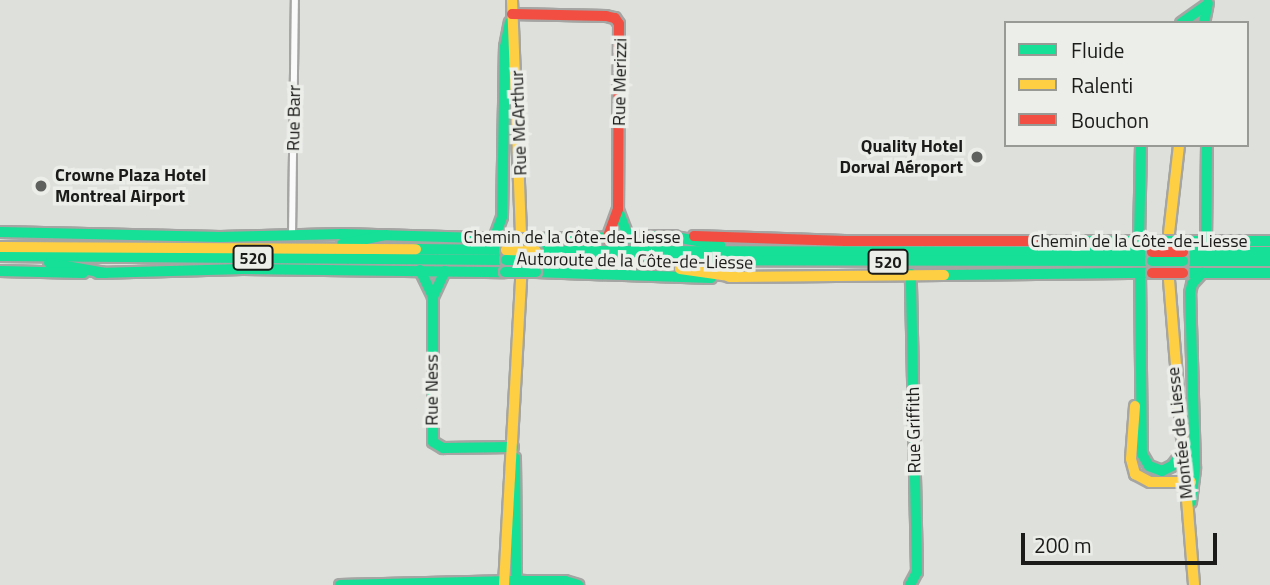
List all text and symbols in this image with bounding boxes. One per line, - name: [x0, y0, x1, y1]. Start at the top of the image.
- legend: [1004, 21, 1249, 147]
- text: Fluide: [1071, 34, 1124, 66]
- street label: Rue Merizzi: [608, 38, 632, 126]
- text: Ralenti: [1071, 69, 1133, 101]
- street label: Rue McArthur: [506, 70, 532, 176]
- street label: Rue Barr: [283, 85, 305, 151]
- text: Bouchon: [1071, 104, 1149, 136]
- place label: Quality Hotel Dorval Aéroport: [840, 136, 963, 178]
- marker: Quality Hotel Dorval Aéroport: [969, 149, 985, 165]
- place label: Crowne Plaza Hotel Montreal Airport: [55, 165, 206, 208]
- marker: Crowne Plaza Hotel Montreal Airport: [33, 178, 49, 194]
- street label: Chemin de la Côte-de-Liesse: [463, 226, 681, 248]
- street label: Chemin de la Côte-de-Liesse: [1030, 230, 1248, 252]
- road number: 520: [232, 246, 274, 270]
- street label: Autoroute de la Côte-de-Liesse: [517, 248, 753, 274]
- road number: 520: [867, 250, 909, 274]
- street label: Rue Ness: [421, 354, 443, 426]
- street label: Montée de Liesse: [1162, 366, 1198, 500]
- street label: Rue Griffith: [902, 386, 926, 474]
- scale bar: [1025, 518, 1221, 562]
- text: 200 m: [1034, 529, 1091, 561]

